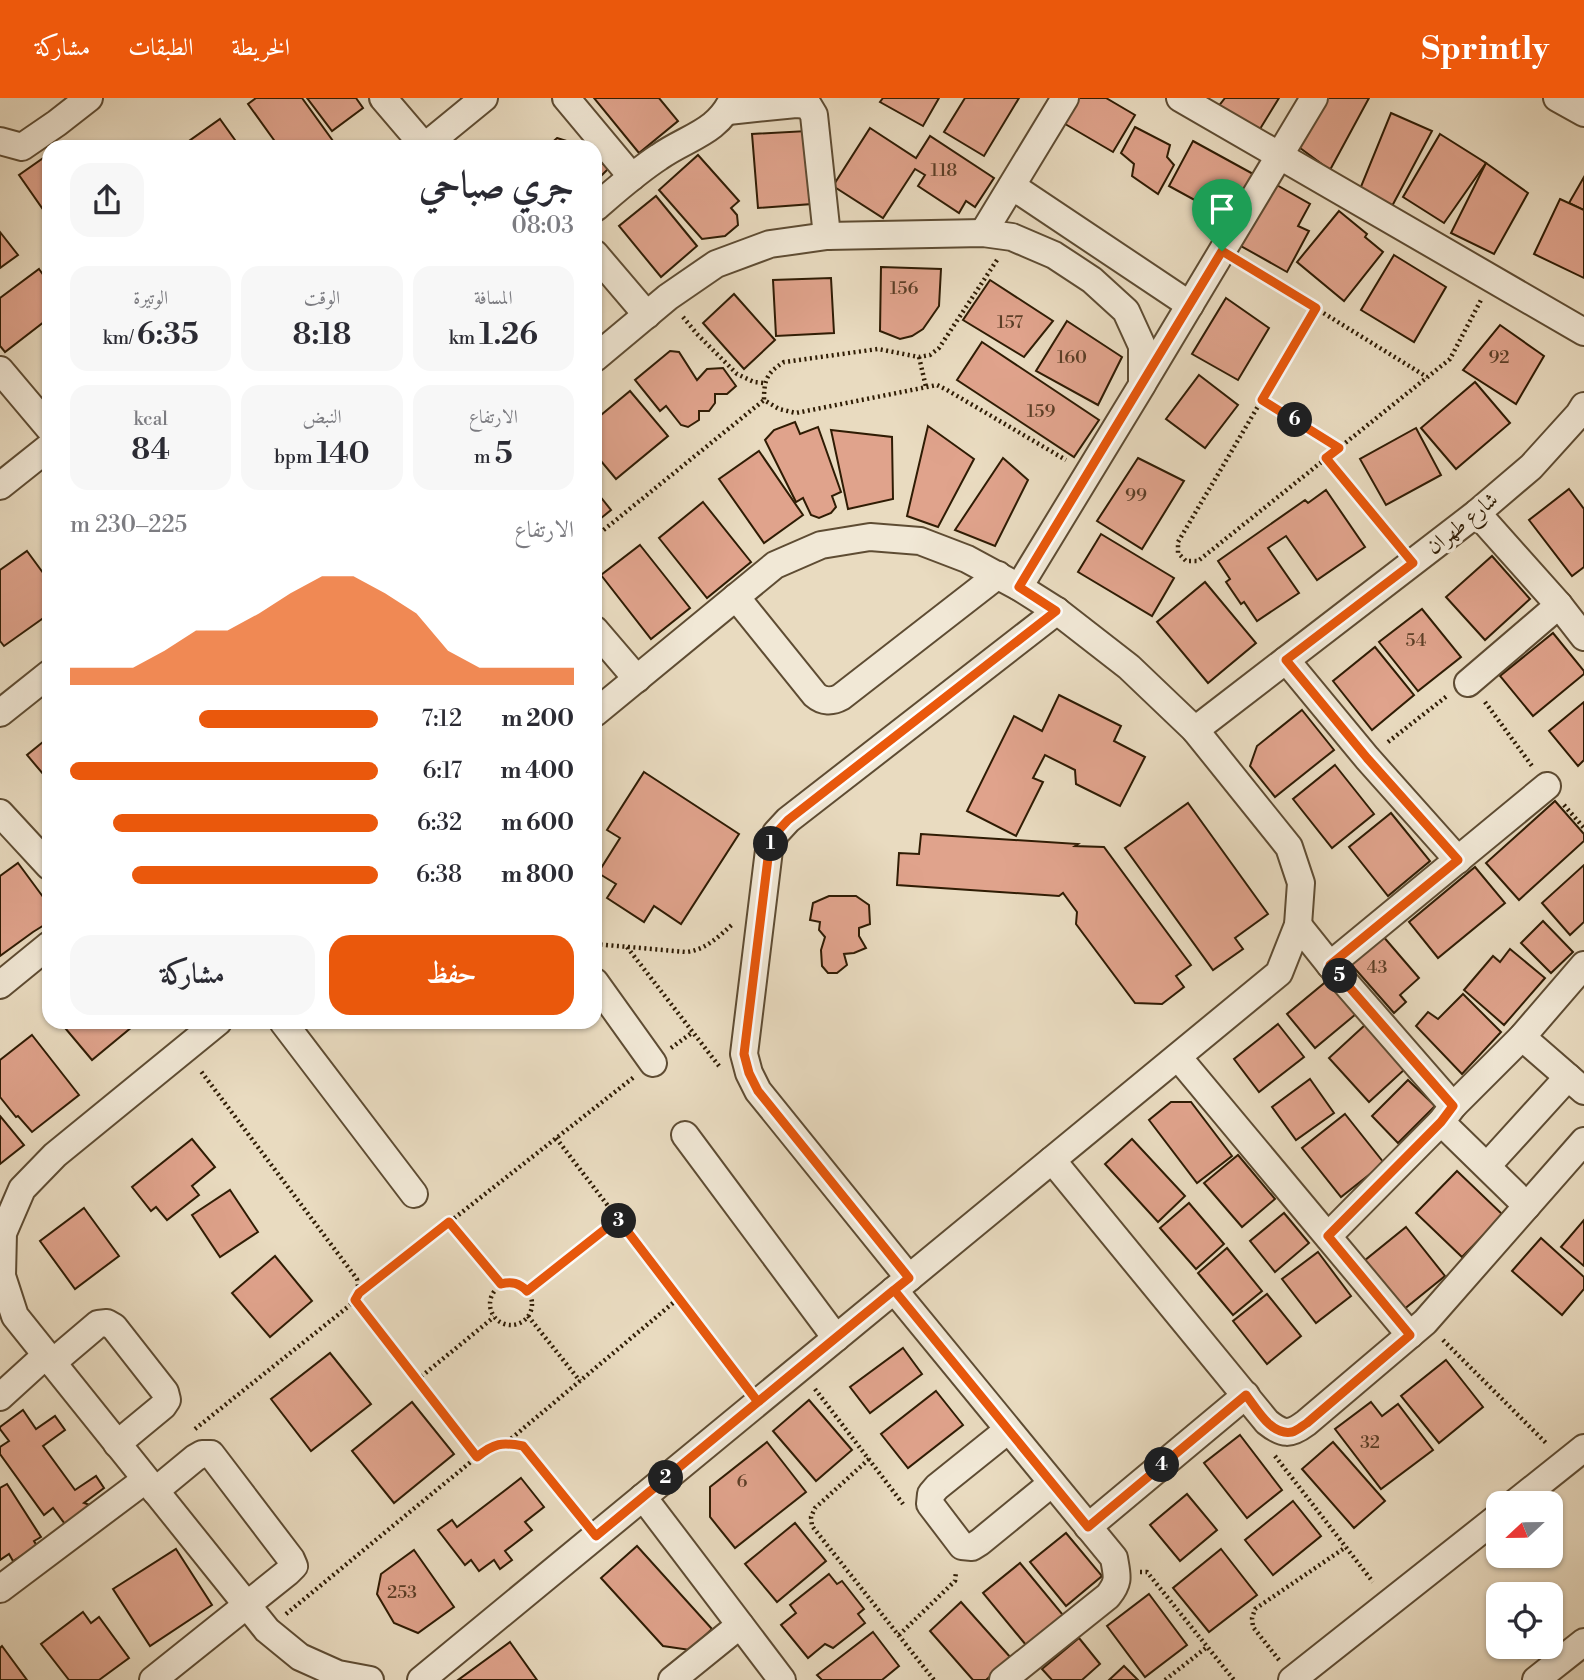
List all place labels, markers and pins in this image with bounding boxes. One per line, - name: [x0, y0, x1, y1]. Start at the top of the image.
- pin: [1192, 179, 1252, 251]
- pin: 6: [1278, 402, 1312, 438]
- pin: 1: [754, 826, 788, 862]
- pin: 5: [1322, 958, 1358, 994]
- pin: 3: [602, 1204, 636, 1238]
- pin: 4: [1144, 1448, 1180, 1482]
- pin: 2: [648, 1460, 684, 1496]

